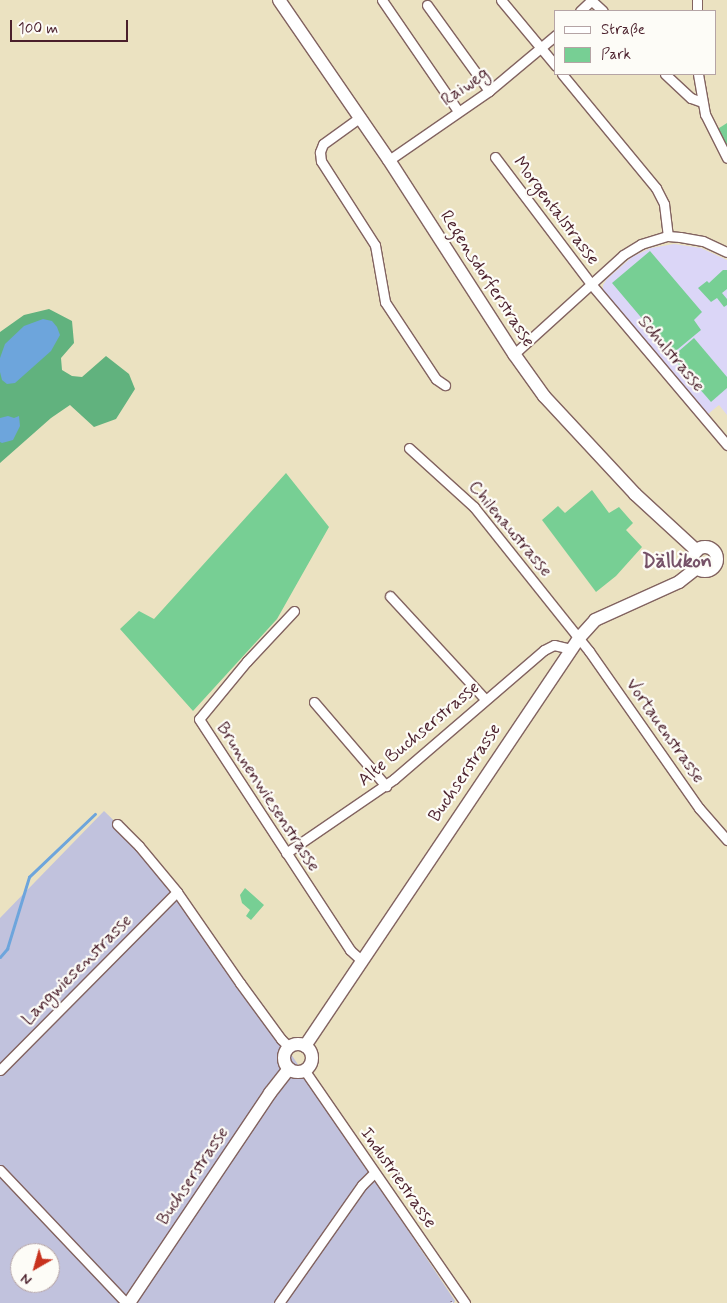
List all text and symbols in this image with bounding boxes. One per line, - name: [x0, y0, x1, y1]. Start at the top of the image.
- scale bar: [12, 10, 130, 42]
- legend: [554, 10, 717, 75]
- text: 100 m: [18, 19, 58, 39]
- text: Straße: [601, 20, 645, 40]
- text: Park: [601, 45, 631, 65]
- street label: Raiweg: [437, 63, 493, 111]
- street label: Morgentalstrasse: [508, 152, 604, 270]
- street label: Regensdorferstrasse: [435, 207, 539, 351]
- street label: Schulstrasse: [633, 311, 709, 397]
- street label: Chilenaustrasse: [463, 476, 557, 582]
- district label: Dällikon: [642, 549, 712, 573]
- street label: Vortauenstrasse: [621, 674, 709, 788]
- street label: Alte Buchserstrasse: [355, 678, 483, 790]
- street label: Brunnenwiesenstrasse: [212, 718, 324, 876]
- street label: Buchserstrasse: [424, 720, 506, 826]
- street label: Langwiesenstrasse: [17, 910, 137, 1030]
- street label: Buchserstrasse: [152, 1123, 234, 1229]
- street label: Industriestrasse: [355, 1123, 441, 1233]
- north arrow: [10, 1243, 60, 1293]
- text: N: [17, 1269, 36, 1289]

